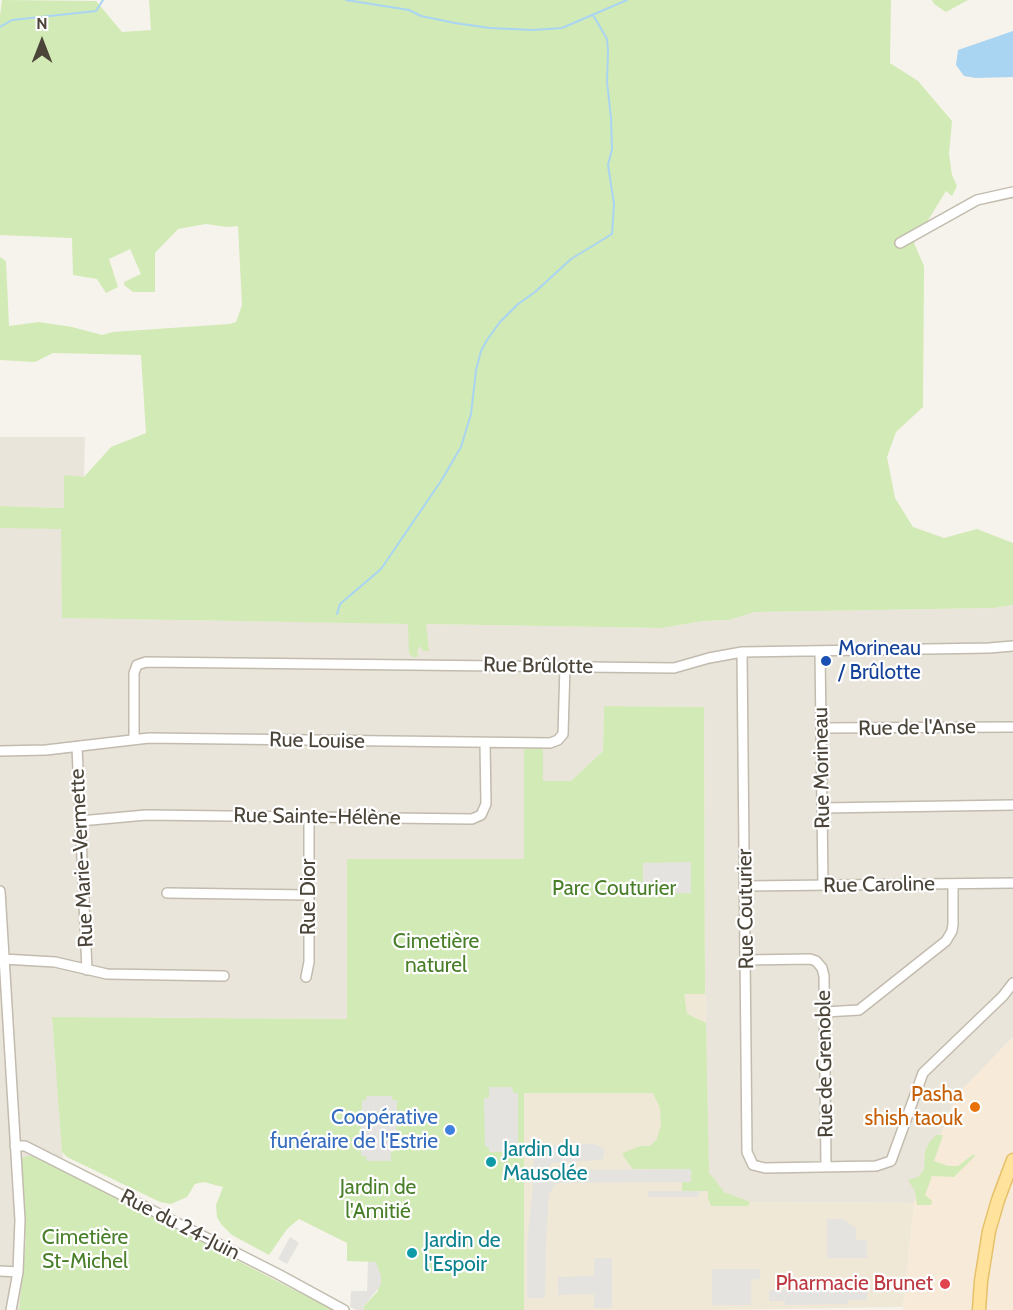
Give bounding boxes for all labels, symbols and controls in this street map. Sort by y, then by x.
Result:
north arrow [12,12,72,72]
text: N [36,14,48,33]
place label: Morineau / Brûlotte [838,636,921,686]
street label: Rue Brûlotte [483,652,593,680]
marker: Morineau / Brûlotte [819,654,833,668]
street label: Rue Morineau [808,707,836,829]
street label: Rue de l'Anse [858,714,976,742]
street label: Rue Louise [269,728,365,754]
street label: Rue Marie-Vermette [65,768,99,948]
street label: Rue Sainte-Hélène [233,803,401,831]
street label: Rue Couturier [732,848,760,970]
street label: Rue Dior [296,859,322,935]
street label: Rue Caroline [823,871,935,899]
park label: Parc Couturier [552,876,676,902]
park label: Cimetière naturel [393,929,479,979]
street label: Rue de Grenoble [811,990,839,1138]
place label: Pasha shish taouk [865,1082,963,1132]
marker: Pasha shish taouk [968,1100,982,1114]
place label: Coopérative funéraire de l'Estrie [270,1105,438,1155]
marker: Coopérative funéraire de l'Estrie [443,1123,457,1137]
place label: Jardin du Mausolée [503,1137,588,1187]
marker: Jardin du Mausolée [484,1155,498,1169]
park label: Jardin de l'Amitié [340,1175,416,1225]
street label: Rue du 24-Juin [116,1184,244,1266]
park label: Cimetière St-Michel [42,1225,128,1275]
place label: Jardin de l'Espoir [424,1228,501,1278]
marker: Jardin de l'Espoir [405,1246,419,1260]
place label: Pharmacie Brunet [775,1271,933,1297]
marker: Pharmacie Brunet [938,1277,952,1291]

